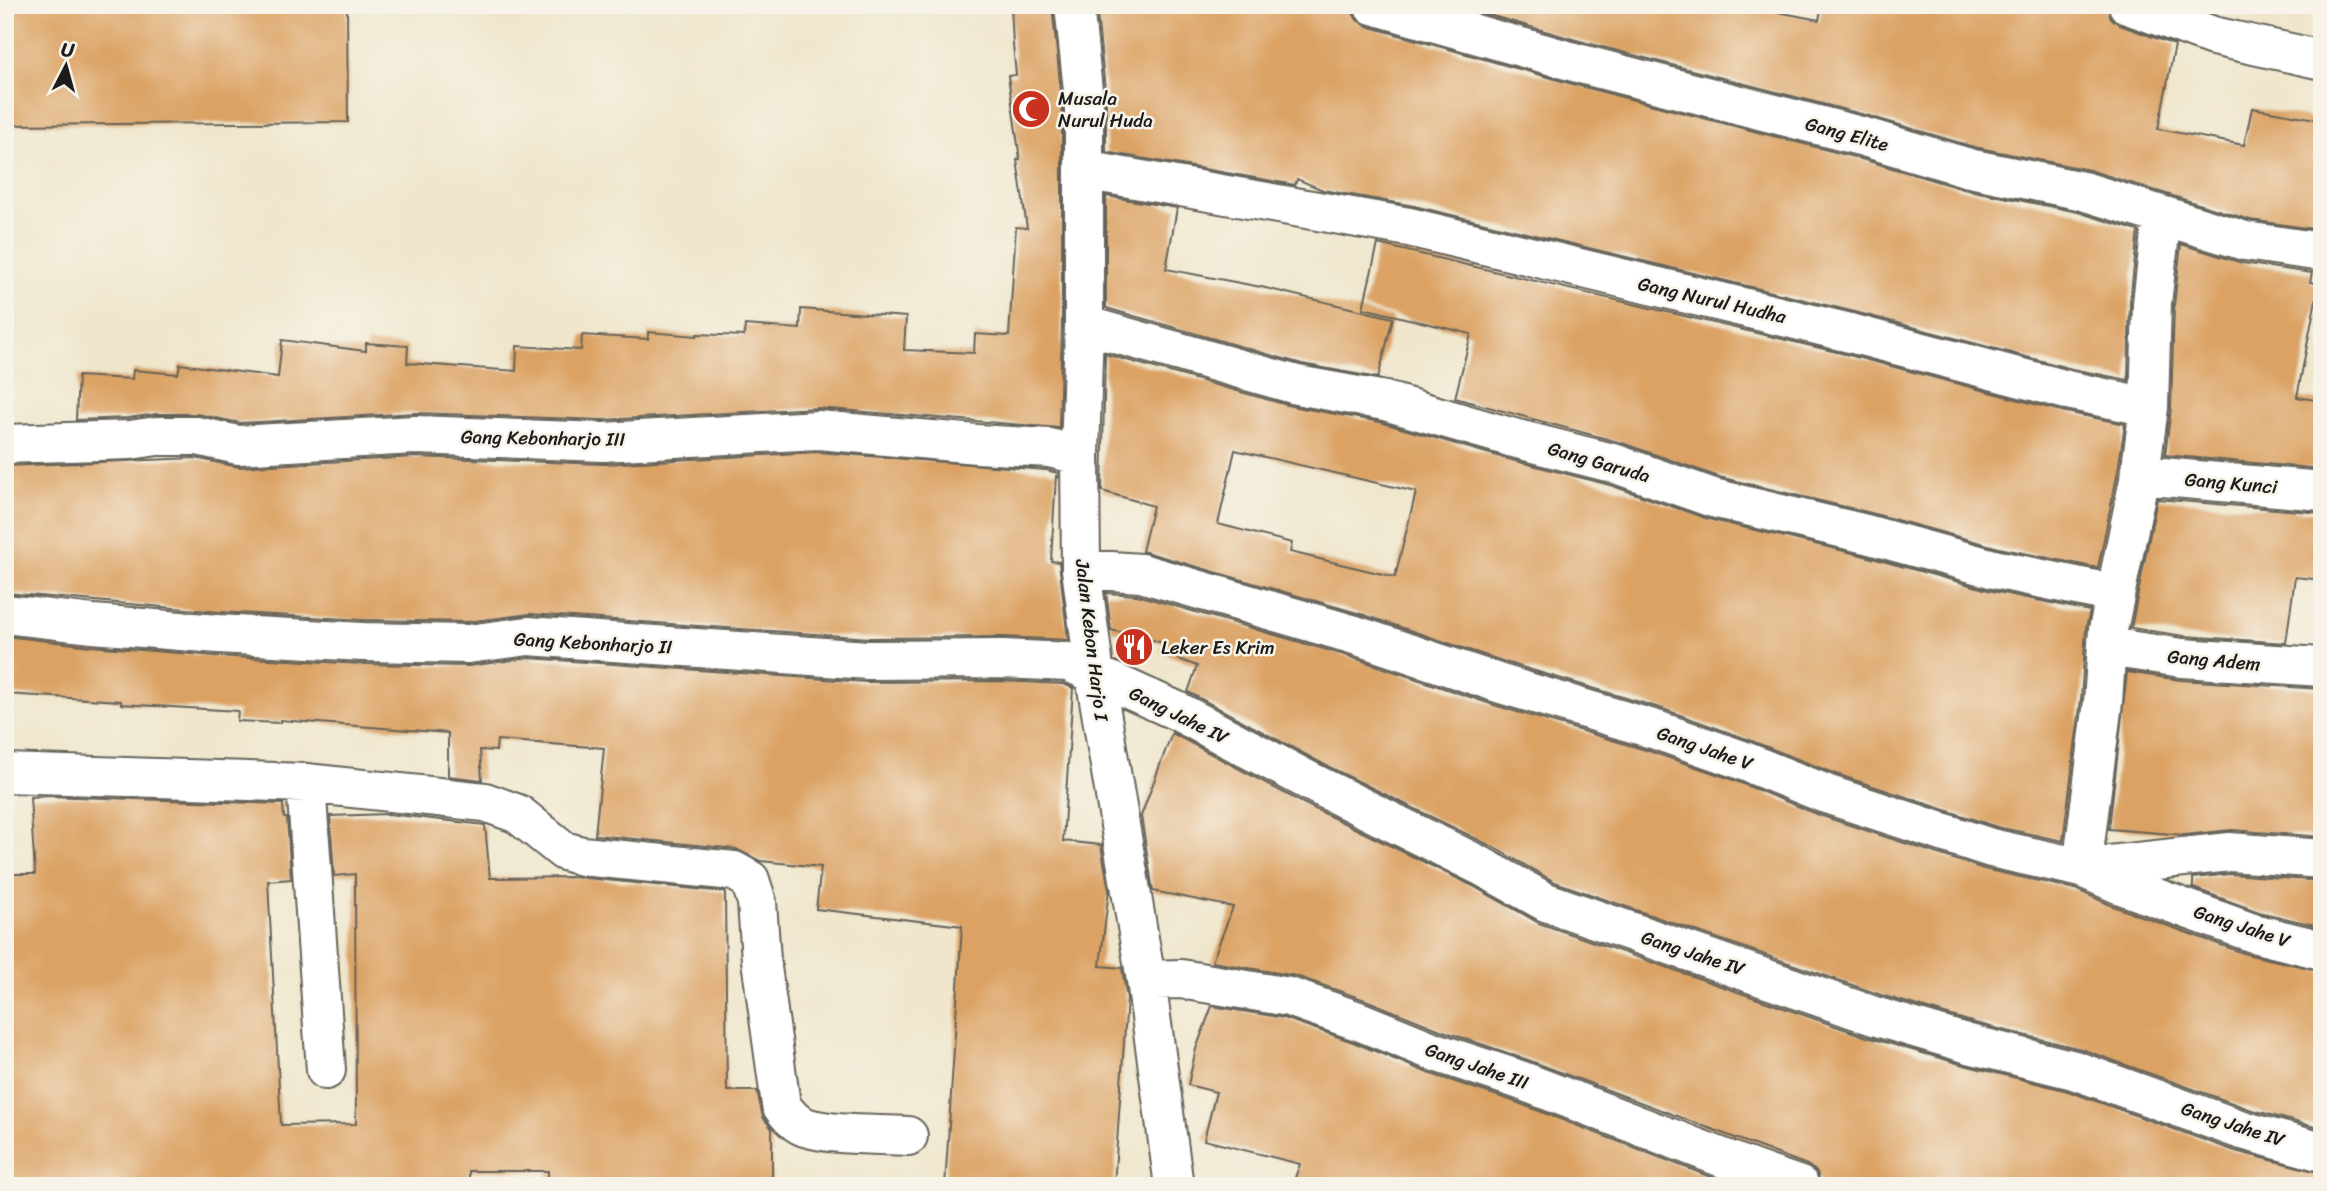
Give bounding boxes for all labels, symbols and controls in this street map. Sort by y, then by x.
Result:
north arrow [32,32,102,102]
text: U [60,33,77,67]
place label: Musala Nurul Huda [1058,82,1153,137]
mosque icon: Musala Nurul Huda [1010,88,1052,130]
street label: Gang Elite [1802,107,1892,161]
street label: Gang Nurul Hudha [1635,267,1790,333]
street label: Gang Kebonharjo III [460,420,626,456]
street label: Gang Garuda [1544,432,1654,492]
street label: Gang Kunci [2183,463,2279,504]
street label: Jalan Kebon Harjo I [1066,556,1118,724]
street label: Gang Kebonharjo II [513,622,673,664]
restaurant icon: Leker Es Krim [1113,626,1155,668]
place label: Leker Es Krim [1161,631,1275,664]
street label: Gang Adem [2166,640,2262,681]
street label: Gang Jahe IV [1123,677,1235,754]
street label: Gang Jahe V [1652,716,1758,780]
street label: Gang Jahe V [2189,895,2295,957]
street label: Gang Jahe IV [1637,921,1750,986]
street label: Gang Jahe III [1421,1033,1534,1099]
street label: Gang Jahe IV [2177,1092,2290,1157]

